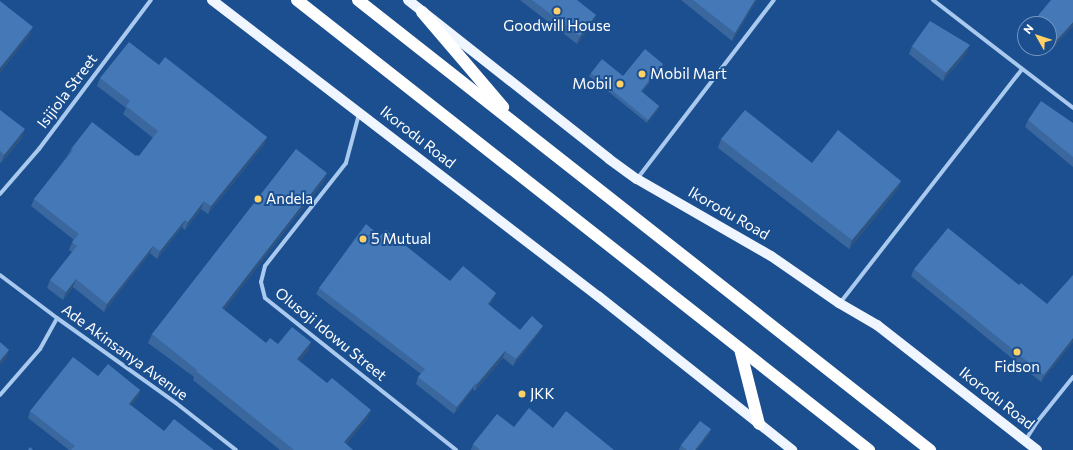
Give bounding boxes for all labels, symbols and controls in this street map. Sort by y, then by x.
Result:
marker: Goodwill House [552,6,562,16]
north arrow [1017,16,1057,56]
place label: Goodwill House [503,17,611,35]
text: N [1020,21,1036,36]
street label: Isijiola Street [33,50,101,132]
place label: Mobil Mart [650,65,727,83]
marker: Mobil Mart [637,69,647,79]
place label: Mobil [572,75,612,93]
marker: Mobil [615,79,625,89]
street label: Ikorodu Road [377,102,459,172]
street label: Ikorodu Road [685,183,773,243]
place label: Andela [266,190,313,208]
marker: Andela [253,194,263,204]
place label: 5 Mutual [371,230,431,248]
marker: 5 Mutual [358,234,368,244]
street label: Olusoji Idowu Street [272,284,390,384]
street label: Ade Akinsanya Avenue [58,300,192,404]
marker: Fidson [1012,347,1022,357]
place label: Fidson [994,358,1040,376]
street label: Ikorodu Road [956,363,1038,433]
place label: JKK [530,385,554,403]
marker: JKK [517,389,527,399]

